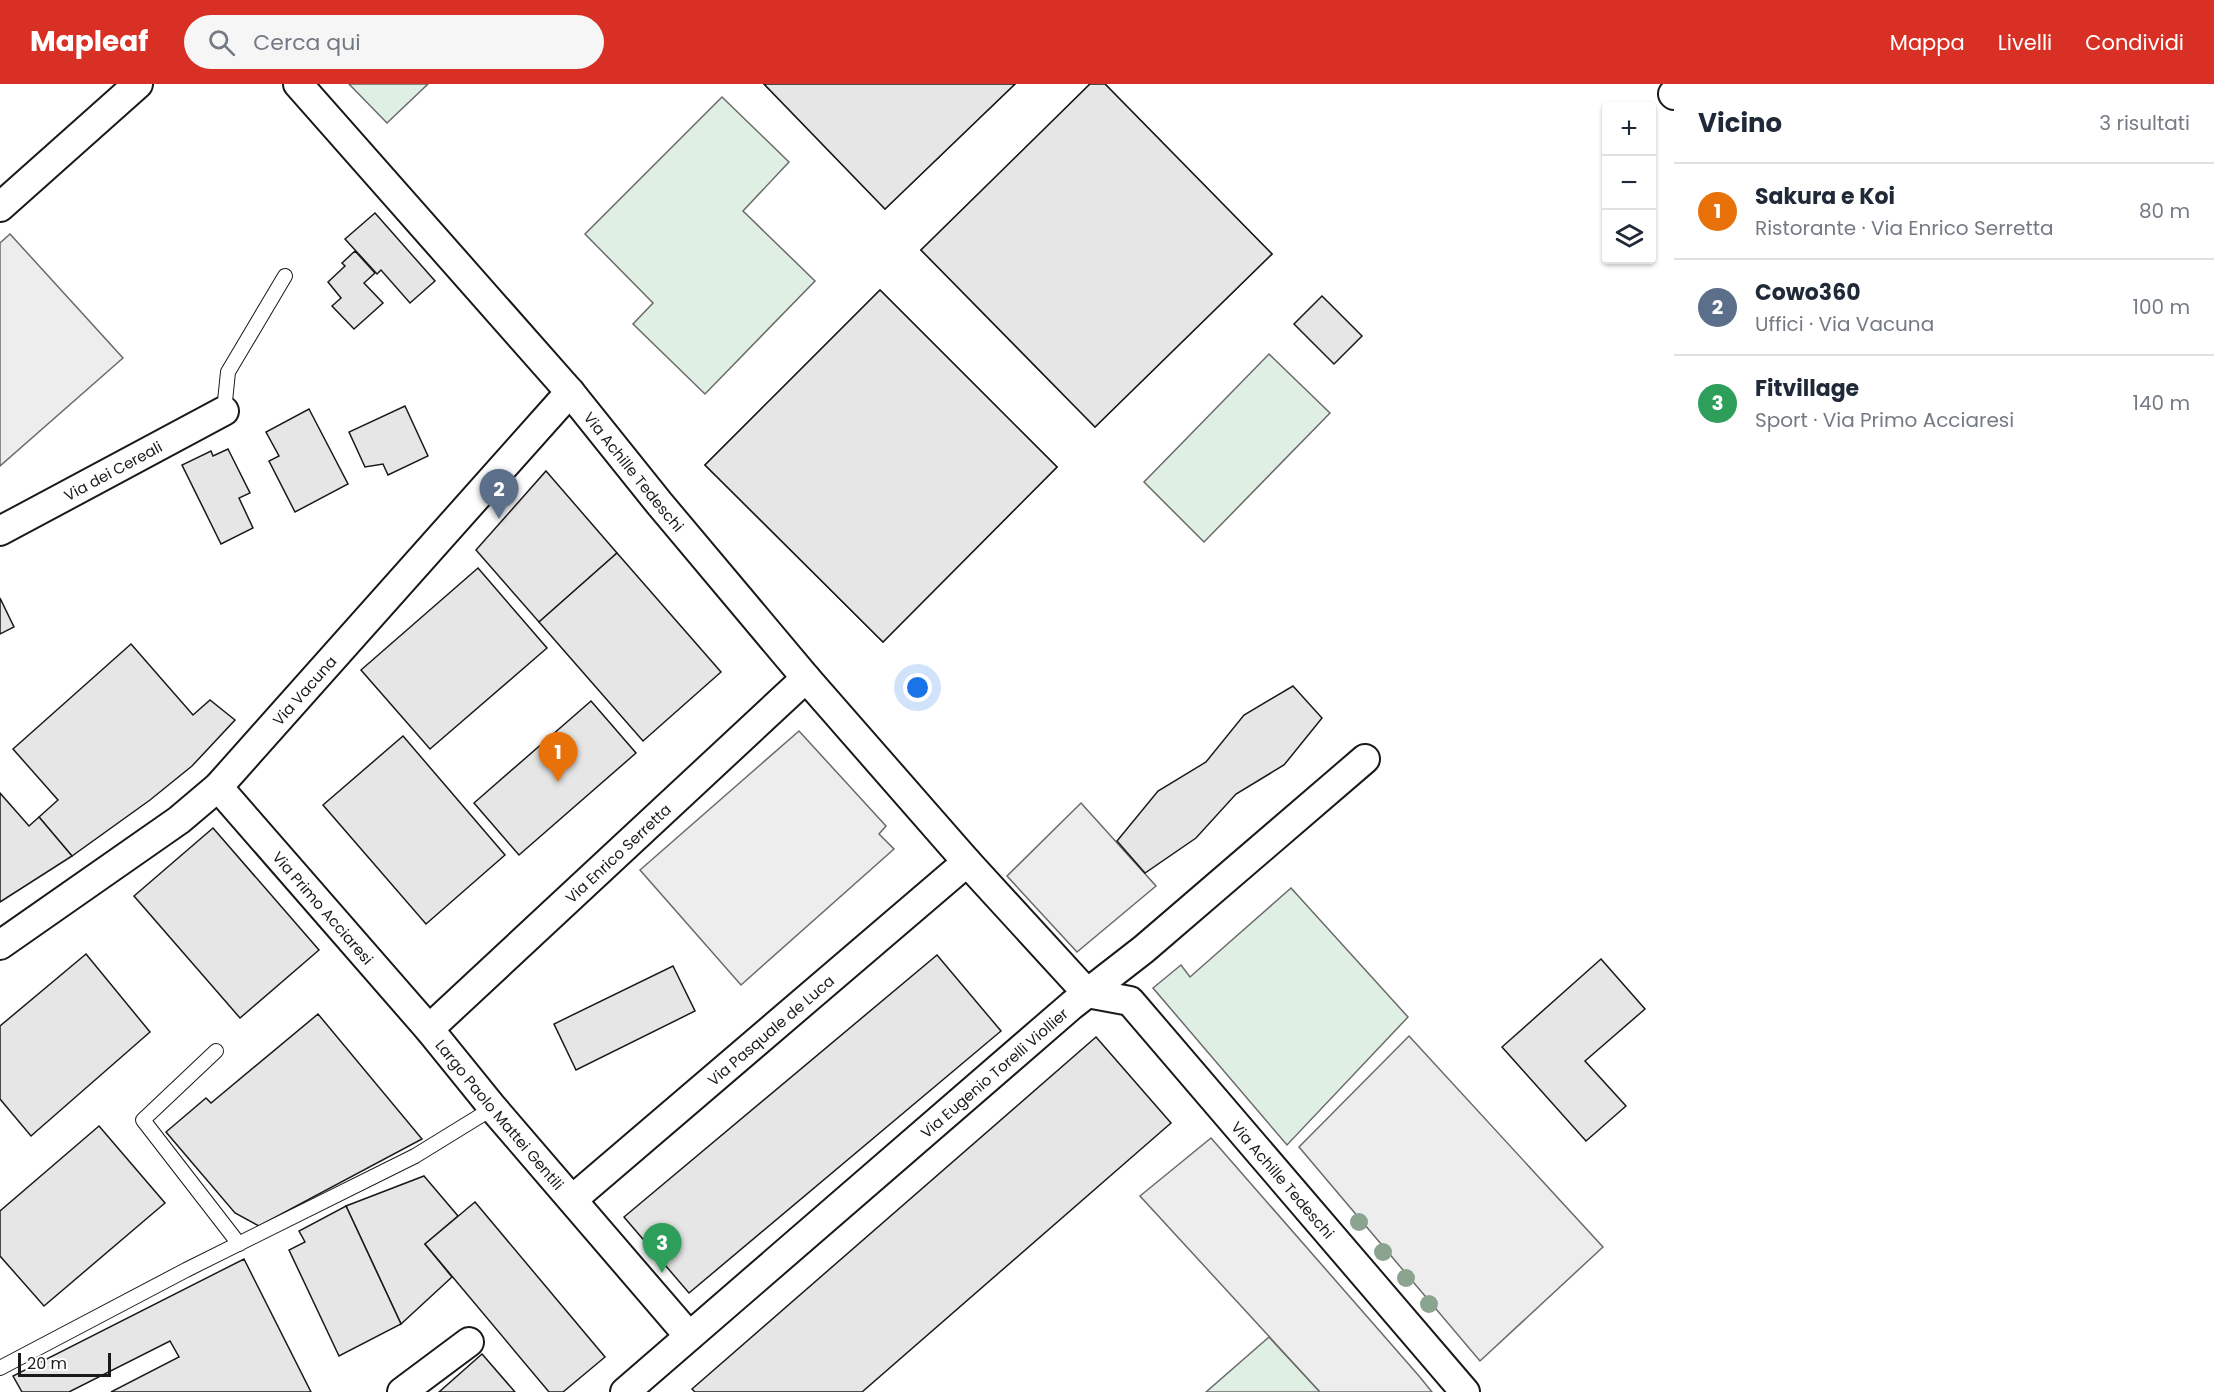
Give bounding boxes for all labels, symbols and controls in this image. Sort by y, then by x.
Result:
search box [184,15,604,69]
text: Mapleaf [30,22,148,61]
icon: search [205,26,238,59]
text: Cerca qui [253,27,361,58]
text: Mappa [1890,28,1965,57]
text: Livelli [1998,28,2052,57]
text: Condividi [2085,28,2184,57]
map controls [1602,102,1656,264]
button: + [1602,102,1656,156]
text: Vicino [1698,105,1782,141]
text: 3 risultati [2099,109,2190,137]
button: − [1602,156,1656,210]
text: Sakura e Koi [1755,181,1895,212]
text: 1 [1714,197,1721,225]
text: 80 m [2139,197,2190,225]
button: layers [1602,210,1656,264]
text: Ristorante · Via Enrico Serretta [1755,214,2054,242]
text: Cowo360 [1755,277,1861,308]
text: 2 [1712,293,1723,321]
text: 100 m [2133,293,2190,321]
text: Uffici · Via Vacuna [1755,310,1934,338]
text: Fitvillage [1755,373,1859,404]
text: 3 [1711,389,1724,417]
text: 140 m [2133,389,2190,417]
text: Sport · Via Primo Acciaresi [1755,406,2014,434]
street label: Via Achille Tedeschi [579,407,689,536]
street label: Via dei Cereali [60,436,166,505]
pin: 2 [480,470,518,519]
street label: Via Vacuna [268,651,341,730]
your location [903,673,932,702]
pin: 1 [538,732,578,782]
street label: Via Enrico Serretta [561,799,675,908]
street label: Via Primo Acciaresi [268,847,378,969]
street label: Via Pasquale de Luca [703,970,838,1090]
street label: Via Eugenio Torelli Viollier [916,1003,1073,1142]
street label: Largo Paolo Mattei Gentili [431,1035,569,1194]
street label: Via Achille Tedeschi [1227,1116,1339,1243]
pin: 3 [642,1224,682,1273]
scale bar [18,1350,111,1378]
text: 20 m [27,1352,67,1375]

